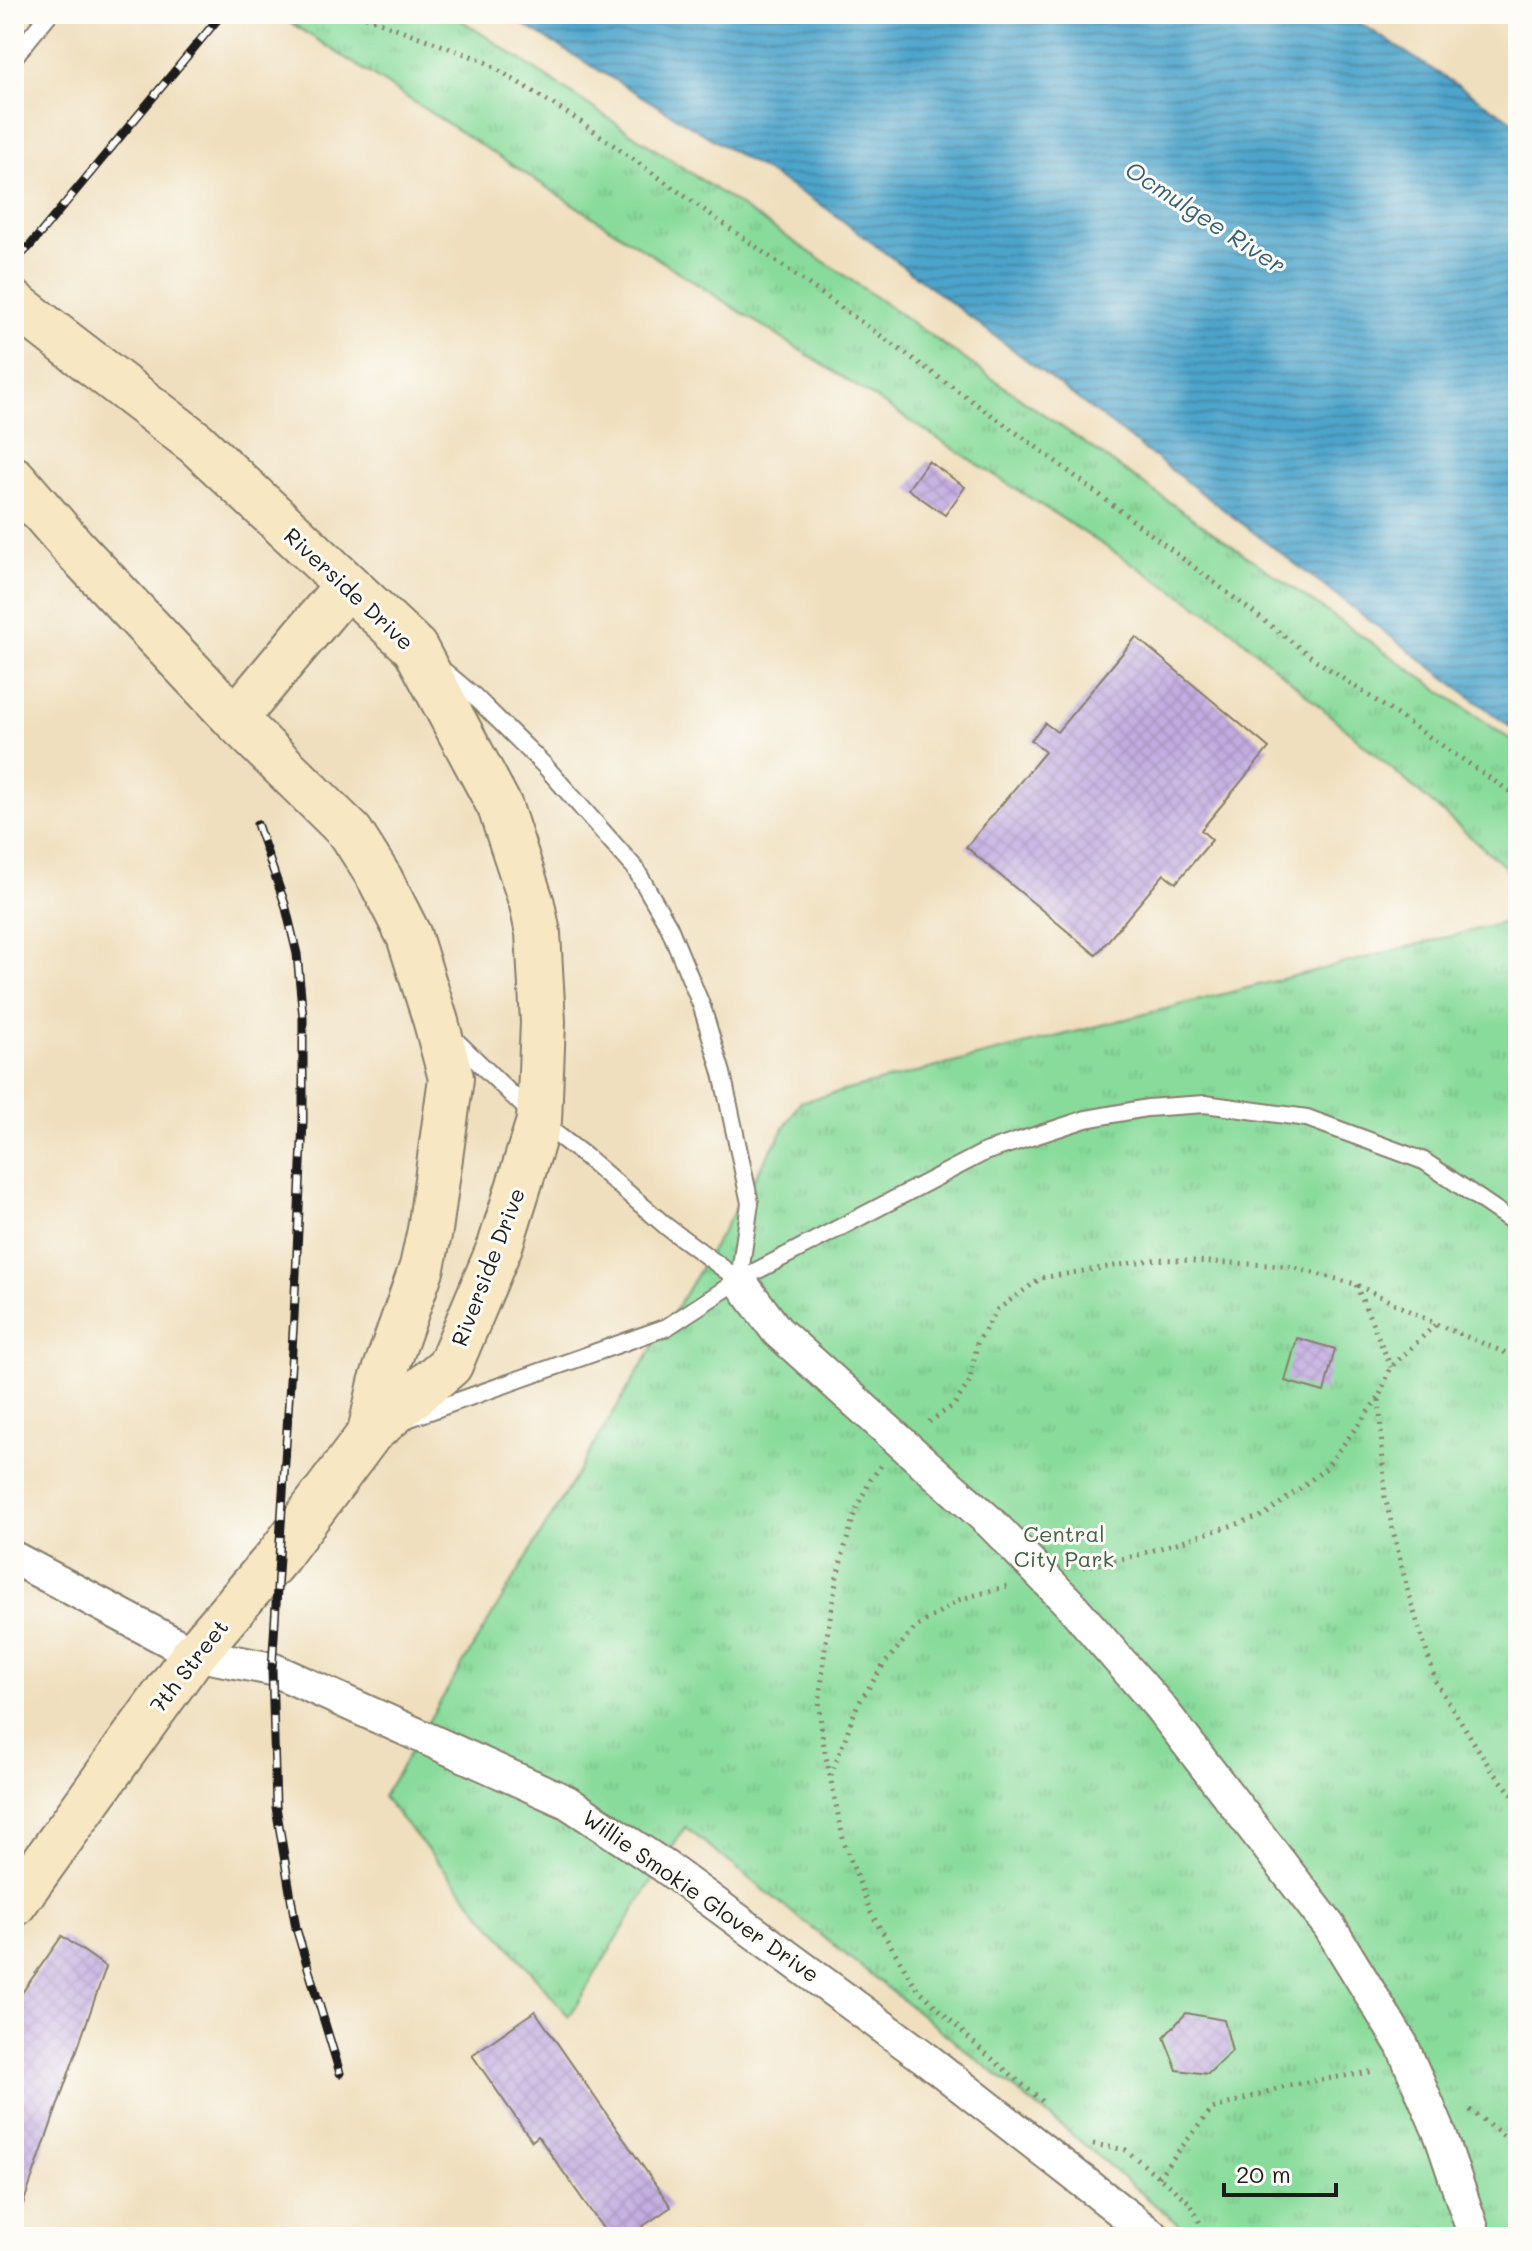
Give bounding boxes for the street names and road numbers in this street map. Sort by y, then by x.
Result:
street label: Riverside Drive [278,521,420,656]
street label: Riverside Drive [444,1184,531,1350]
street label: 7th Street [143,1613,234,1719]
street label: Willie Smokie Glover Drive [577,1803,825,1989]

